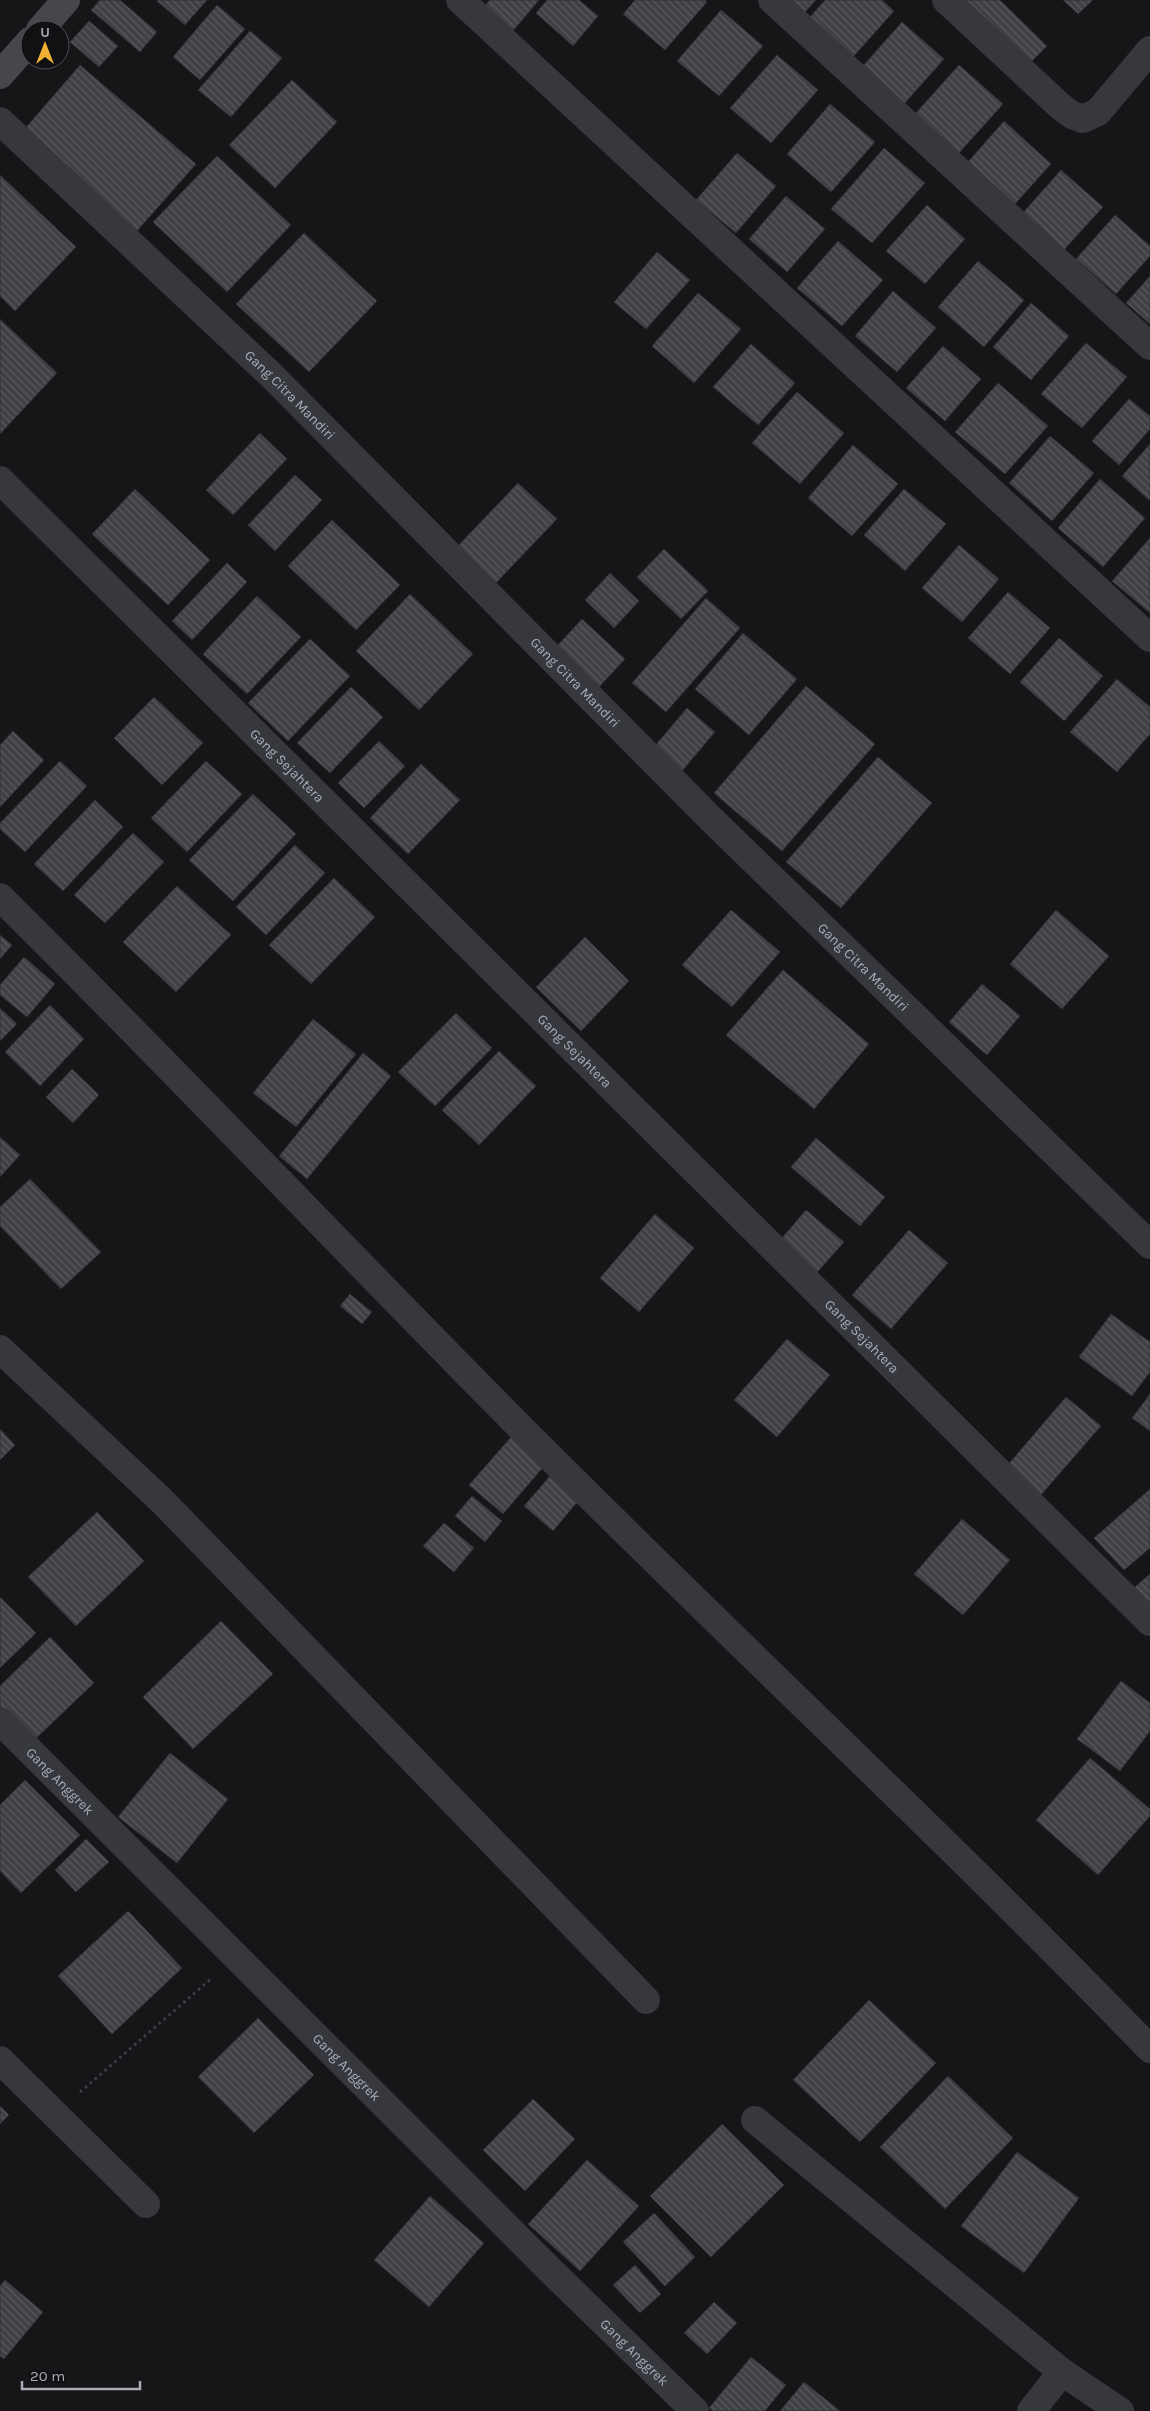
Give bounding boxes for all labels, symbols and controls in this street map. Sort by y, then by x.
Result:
north arrow [20,20,70,70]
text: U [40,24,50,41]
street label: Gang Citra Mandiri [241,347,339,443]
street label: Gang Citra Mandiri [527,634,624,731]
street label: Gang Sejahtera [247,725,328,806]
street label: Gang Citra Mandiri [814,919,913,1015]
street label: Gang Sejahtera [534,1010,615,1091]
street label: Gang Sejahtera [821,1296,903,1377]
street label: Gang Anggrek [23,1744,98,1819]
street label: Gang Anggrek [309,2030,384,2105]
street label: Gang Anggrek [597,2315,672,2389]
scale bar [22,2358,140,2390]
text: 20 m [30,2367,65,2385]

